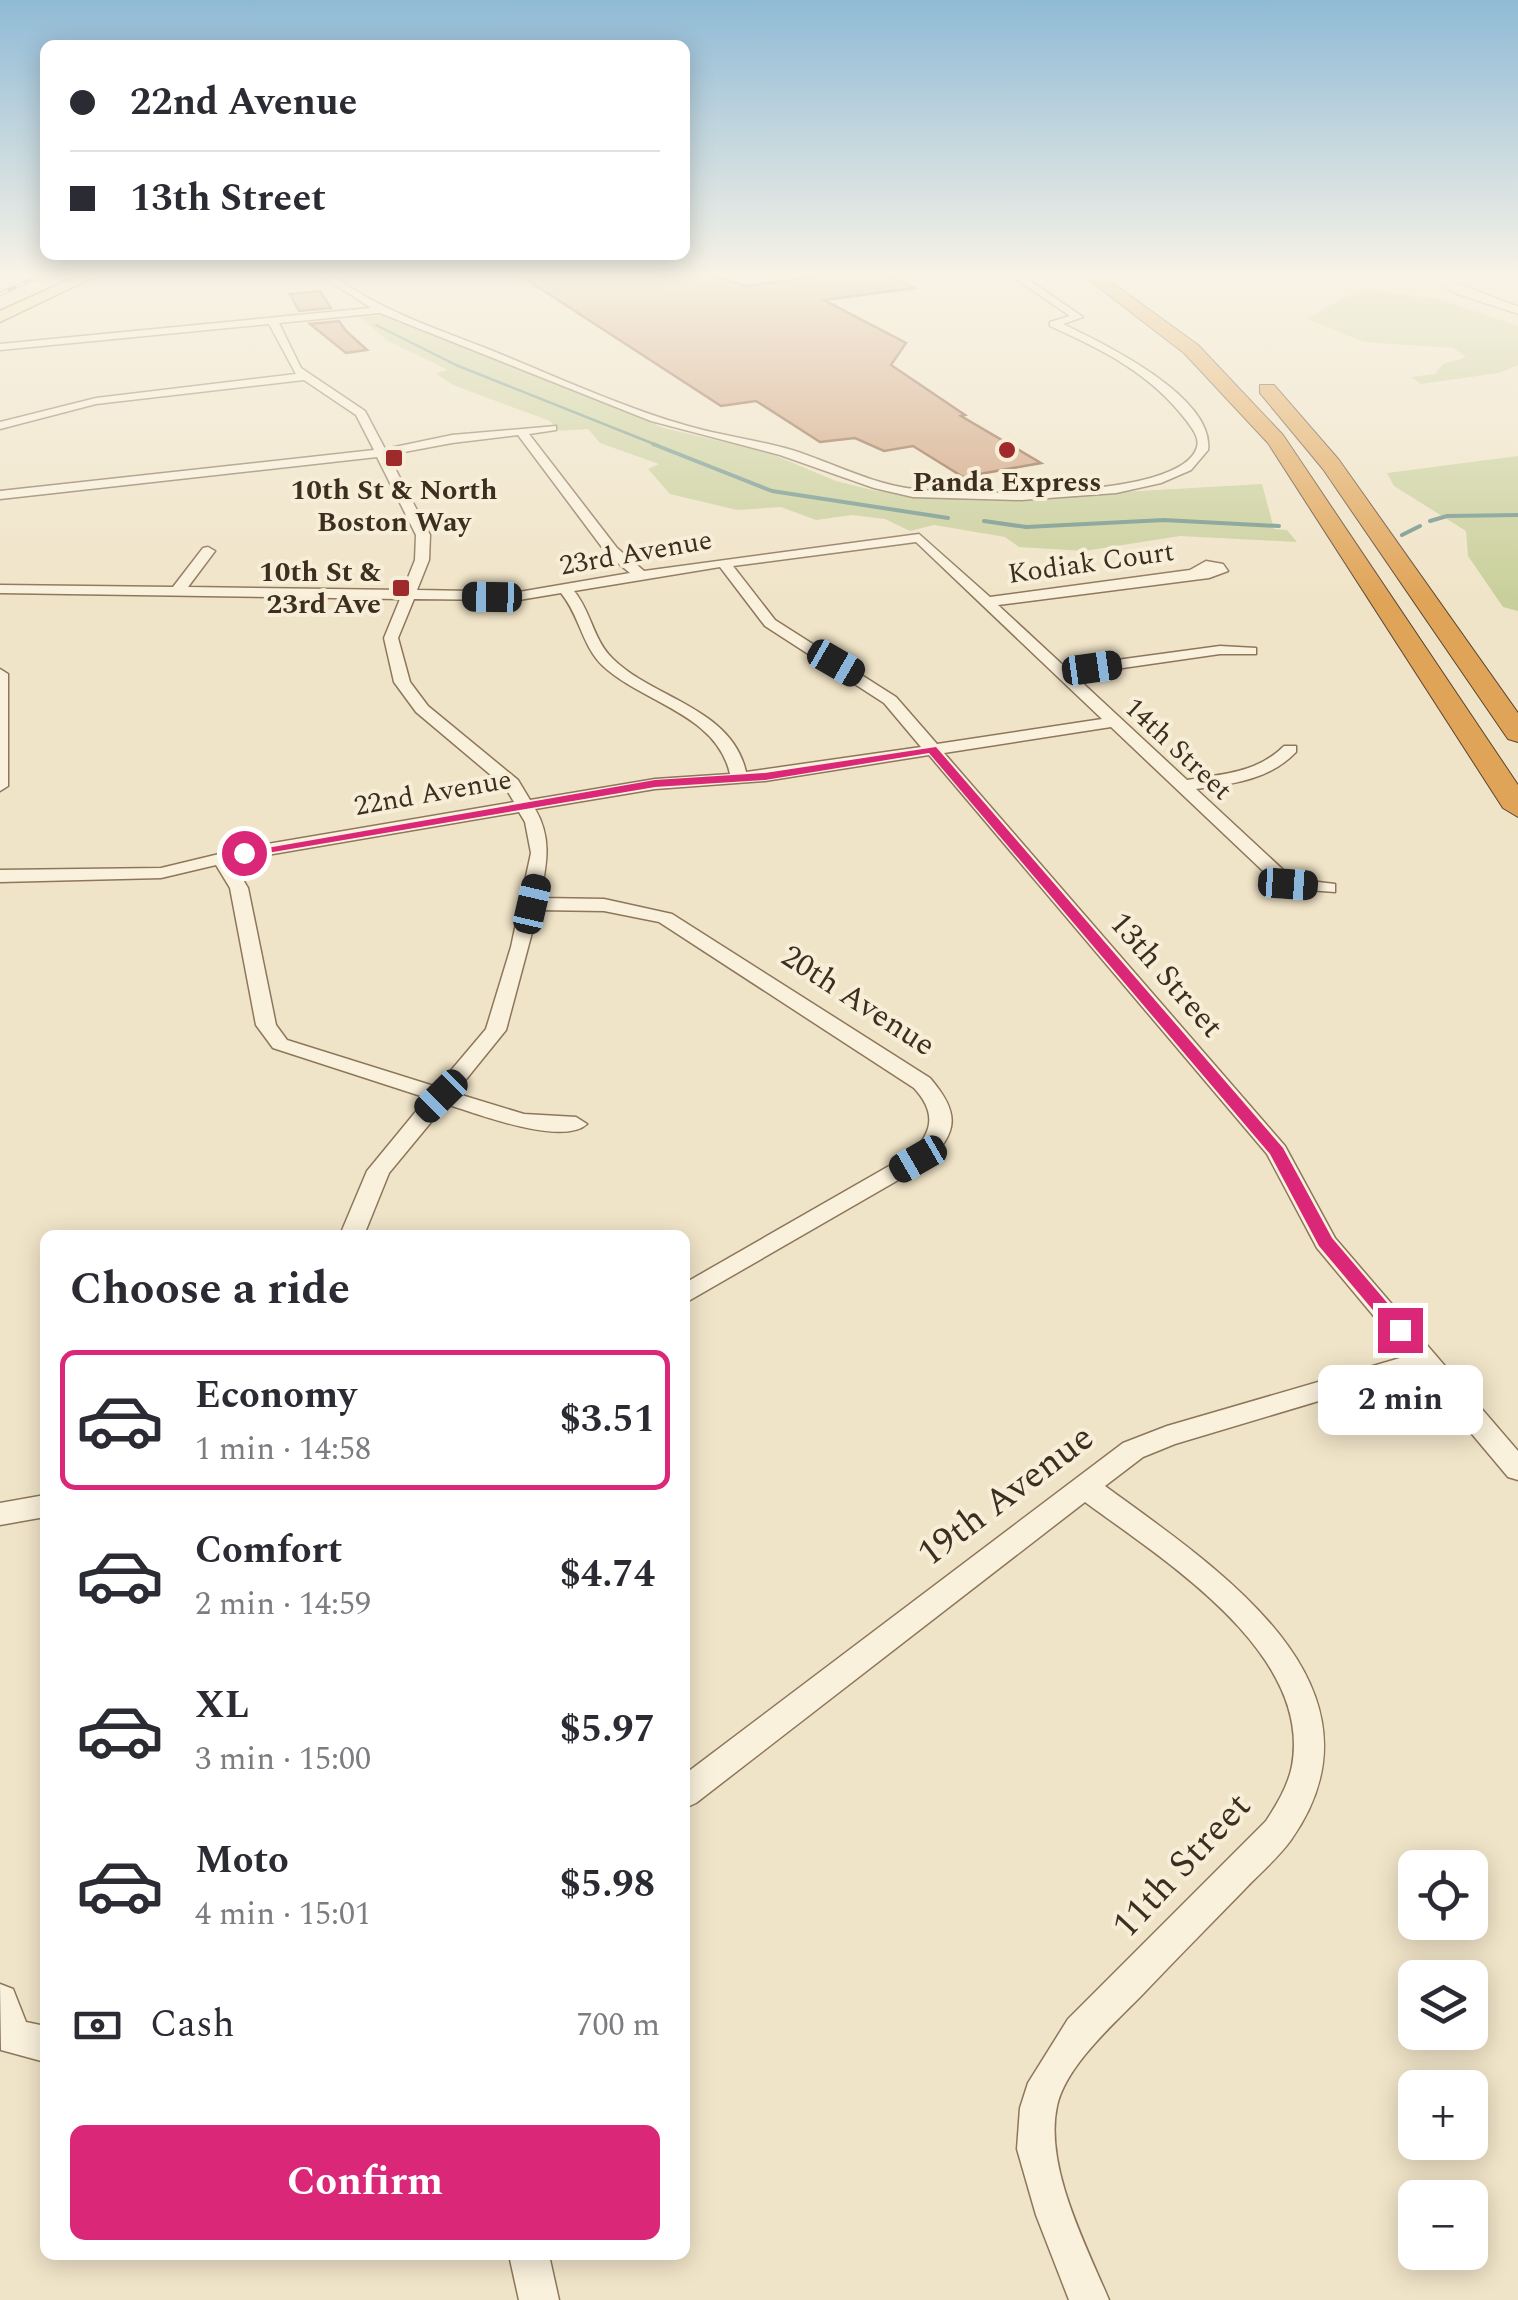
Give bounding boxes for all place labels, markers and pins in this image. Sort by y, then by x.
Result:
marker: Panda Express [996,439,1018,461]
marker: 10th St & North Boston Way [383,447,405,469]
place label: Panda Express [912,461,1102,504]
place label: 10th St & North Boston Way [291,469,497,544]
place label: 10th St & 23rd Ave [259,551,382,626]
marker: 10th St & 23rd Ave [390,577,412,599]

